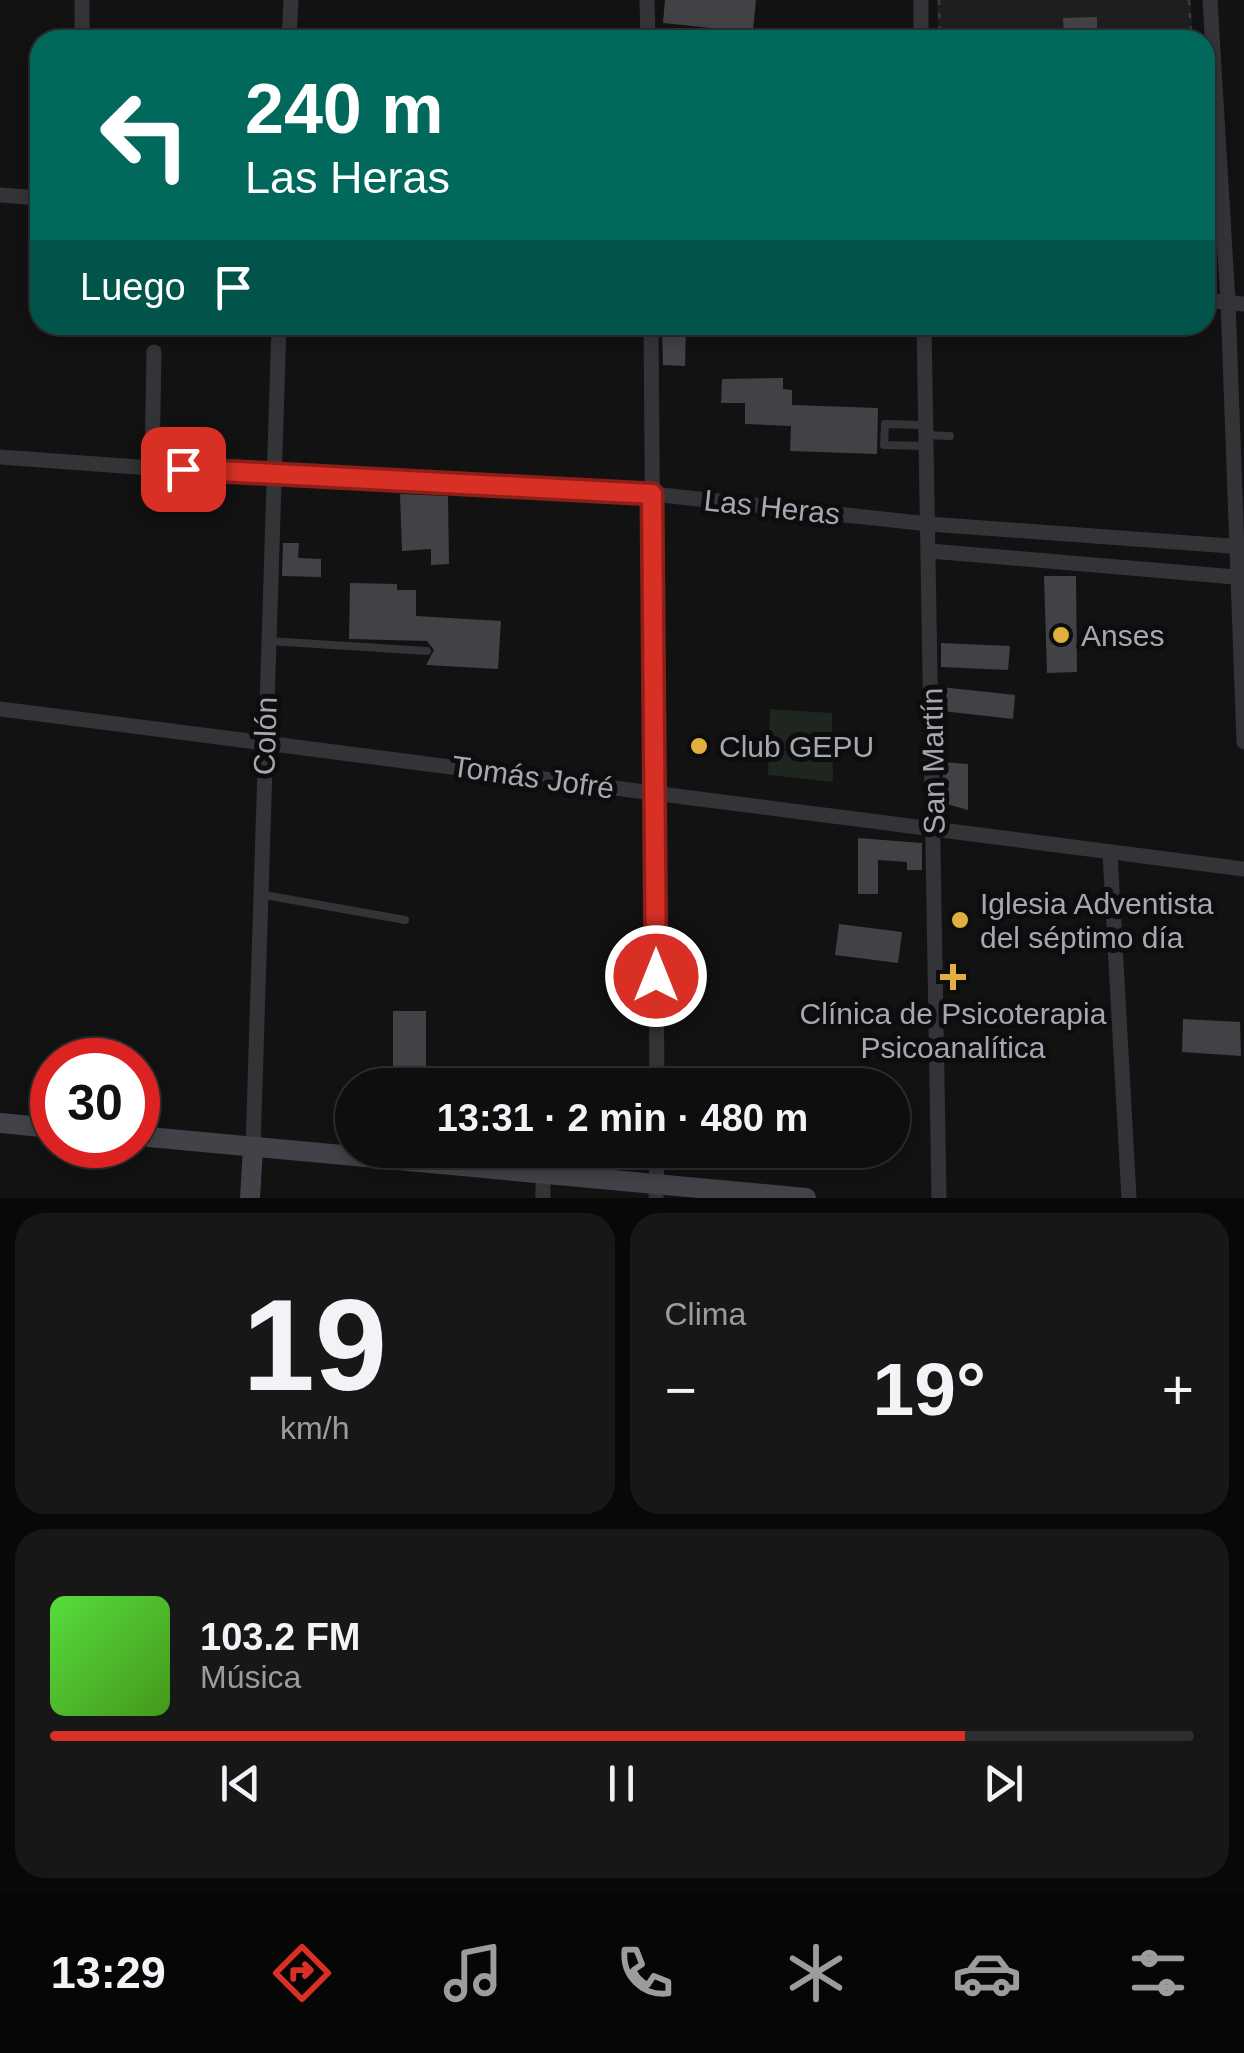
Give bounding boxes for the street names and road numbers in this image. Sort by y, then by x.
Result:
street label: Las Heras [702,483,842,531]
street label: San Martín [915,687,951,835]
street label: Colón [247,696,283,776]
street label: Tomás Jofré [450,749,616,805]

